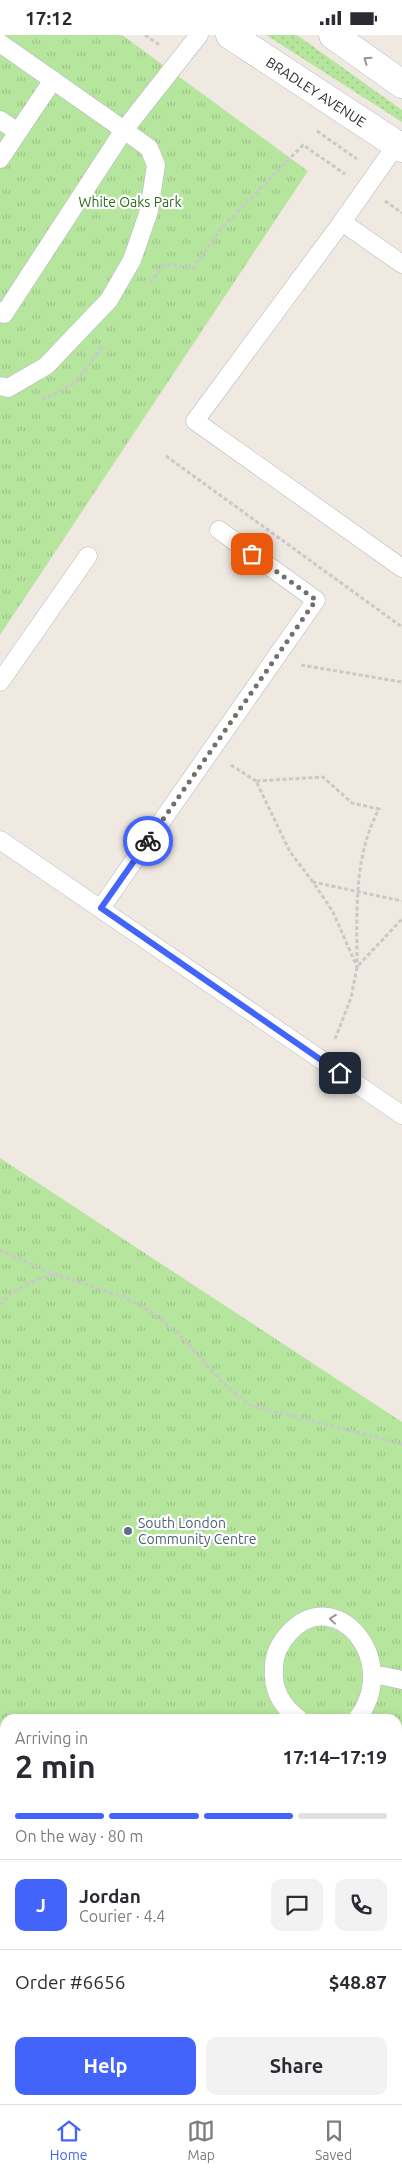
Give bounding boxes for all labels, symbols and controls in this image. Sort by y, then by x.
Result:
text: 17:12 [25,7,73,29]
street label: BRADLEY AVENUE [263,54,369,130]
one-way arrow [363,57,373,66]
park label: White Oaks Park [79,194,181,210]
pin [231,533,273,575]
icon: bag [238,540,266,568]
courier [123,816,173,866]
icon: bike [134,827,162,855]
pin [319,1052,361,1094]
icon: home [326,1059,354,1087]
place label: South London Community Centre [138,1515,257,1547]
marker: South London Community Centre [122,1525,134,1537]
one-way arrow [328,1614,336,1625]
text: Arriving in [15,1729,88,1747]
text: 17:14–17:19 [282,1746,387,1768]
text: 2 min [15,1748,96,1784]
text: On the way · 80 m [15,1827,143,1845]
button: chat [271,1879,323,1931]
button: phone [335,1879,387,1931]
text: Jordan [79,1885,141,1907]
text: J [36,1894,46,1916]
text: Courier · 4.4 [79,1907,165,1925]
text: Order #6656 [15,1971,125,1993]
text: $48.87 [329,1971,387,1993]
button: Help [15,2037,196,2095]
button: Share [206,2037,387,2095]
tab: Home [50,2117,88,2163]
tab: Map [187,2117,215,2163]
tab: Saved [315,2117,352,2163]

